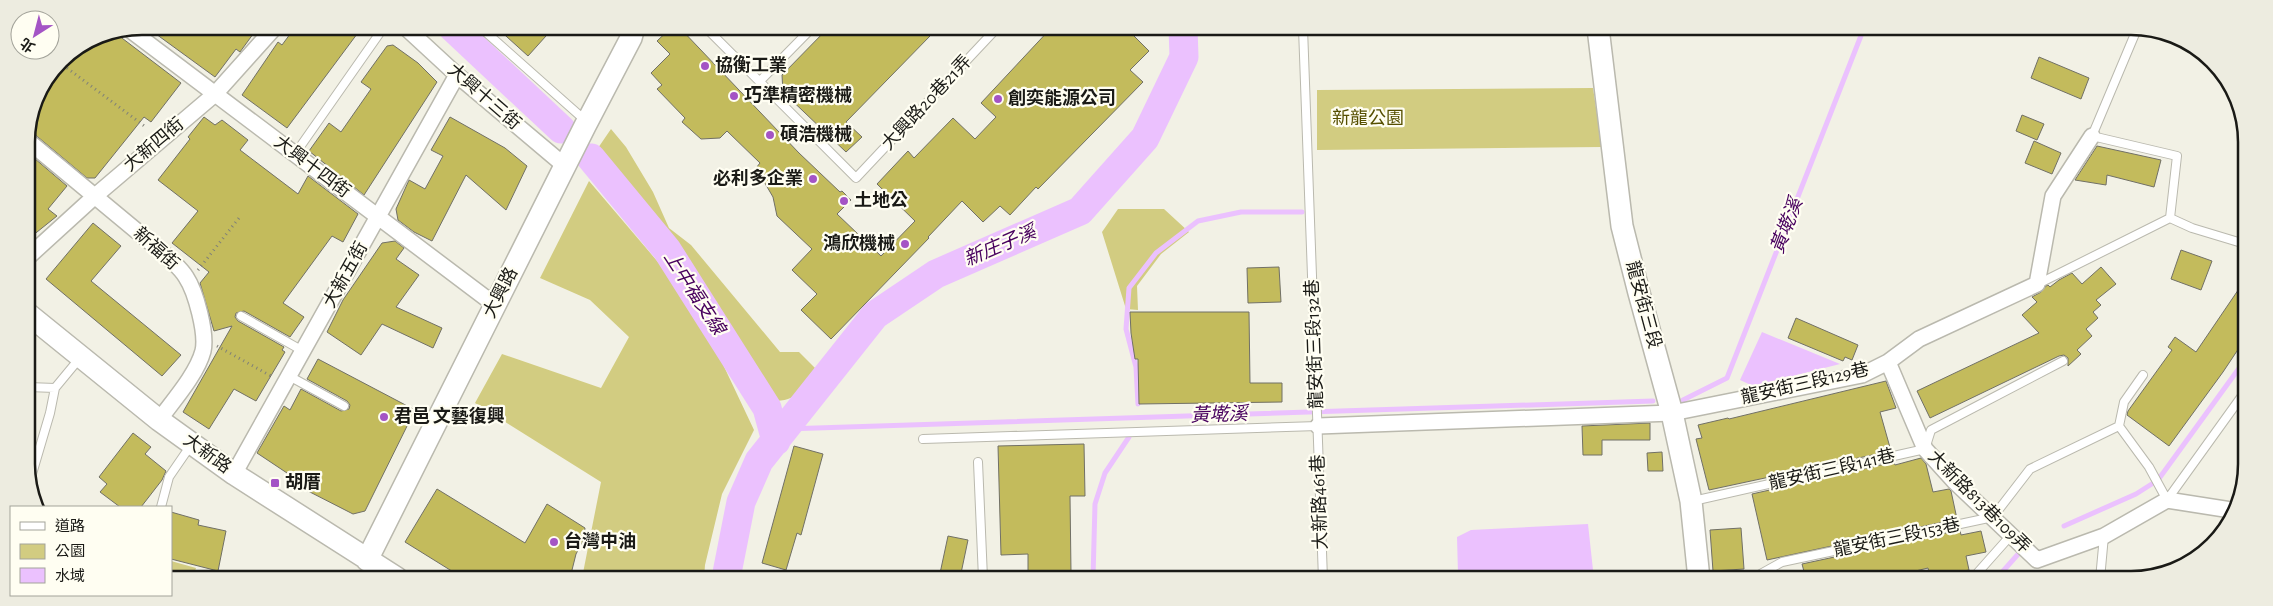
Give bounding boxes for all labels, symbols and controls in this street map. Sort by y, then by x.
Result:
north arrow [10,10,60,60]
text: 北 [18,35,38,55]
street label: 大興路20巷21弄 [877,51,975,154]
place label: 協衡工業 [715,54,787,75]
street label: 大興十三街 [444,59,525,133]
marker: 協衡工業 [699,60,711,72]
place label: 巧準精密機械 [744,85,852,105]
place label: 創奕能源公司 [1008,88,1116,108]
marker: 巧準精密機械 [728,90,740,102]
marker: 創奕能源公司 [992,93,1004,105]
park label: 新龍公園 [1332,108,1404,128]
street label: 大新四街 [119,113,187,175]
place label: 碩浩機械 [780,124,852,144]
marker: 碩浩機械 [764,129,776,141]
street label: 大興十四街 [271,131,355,201]
place label: 必利多企業 [713,168,803,188]
marker: 必利多企業 [807,173,819,185]
place label: 土地公 [854,190,908,210]
water label: 黃墘溪 [1767,193,1807,256]
marker: 土地公 [838,195,850,207]
water label: 新庄子溪 [961,219,1041,270]
street label: 新福街 [130,223,183,274]
place label: 鴻欣機械 [823,233,895,253]
street label: 大新五街 [319,238,371,311]
marker: 鴻欣機械 [899,238,911,250]
water label: 上中福支線 [660,247,730,340]
street label: 龍安街三段 [1623,259,1665,351]
street label: 大興路 [479,264,521,321]
street label: 龍安街三段132巷 [1302,279,1326,409]
street label: 龍安街三段129巷 [1739,359,1871,407]
water label: 黃墘溪 [1190,403,1251,425]
place label: 君邑 文藝復興 [394,406,505,426]
marker: 君邑 文藝復興 [378,411,390,423]
street label: 大新路 [180,429,235,477]
street label: 龍安街三段141巷 [1767,445,1897,493]
street label: 大新路813巷109弄 [1924,446,2035,557]
street label: 大新路461巷 [1307,454,1331,550]
place label: 胡厝 [285,473,321,492]
marker: 胡厝 [269,477,281,489]
legend [10,506,172,596]
street label: 龍安街三段153巷 [1832,514,1962,560]
text: 道路 [55,518,85,534]
place label: 台灣中油 [564,531,636,551]
marker: 台灣中油 [548,536,560,548]
text: 公園 [55,544,85,559]
text: 水域 [55,568,85,584]

